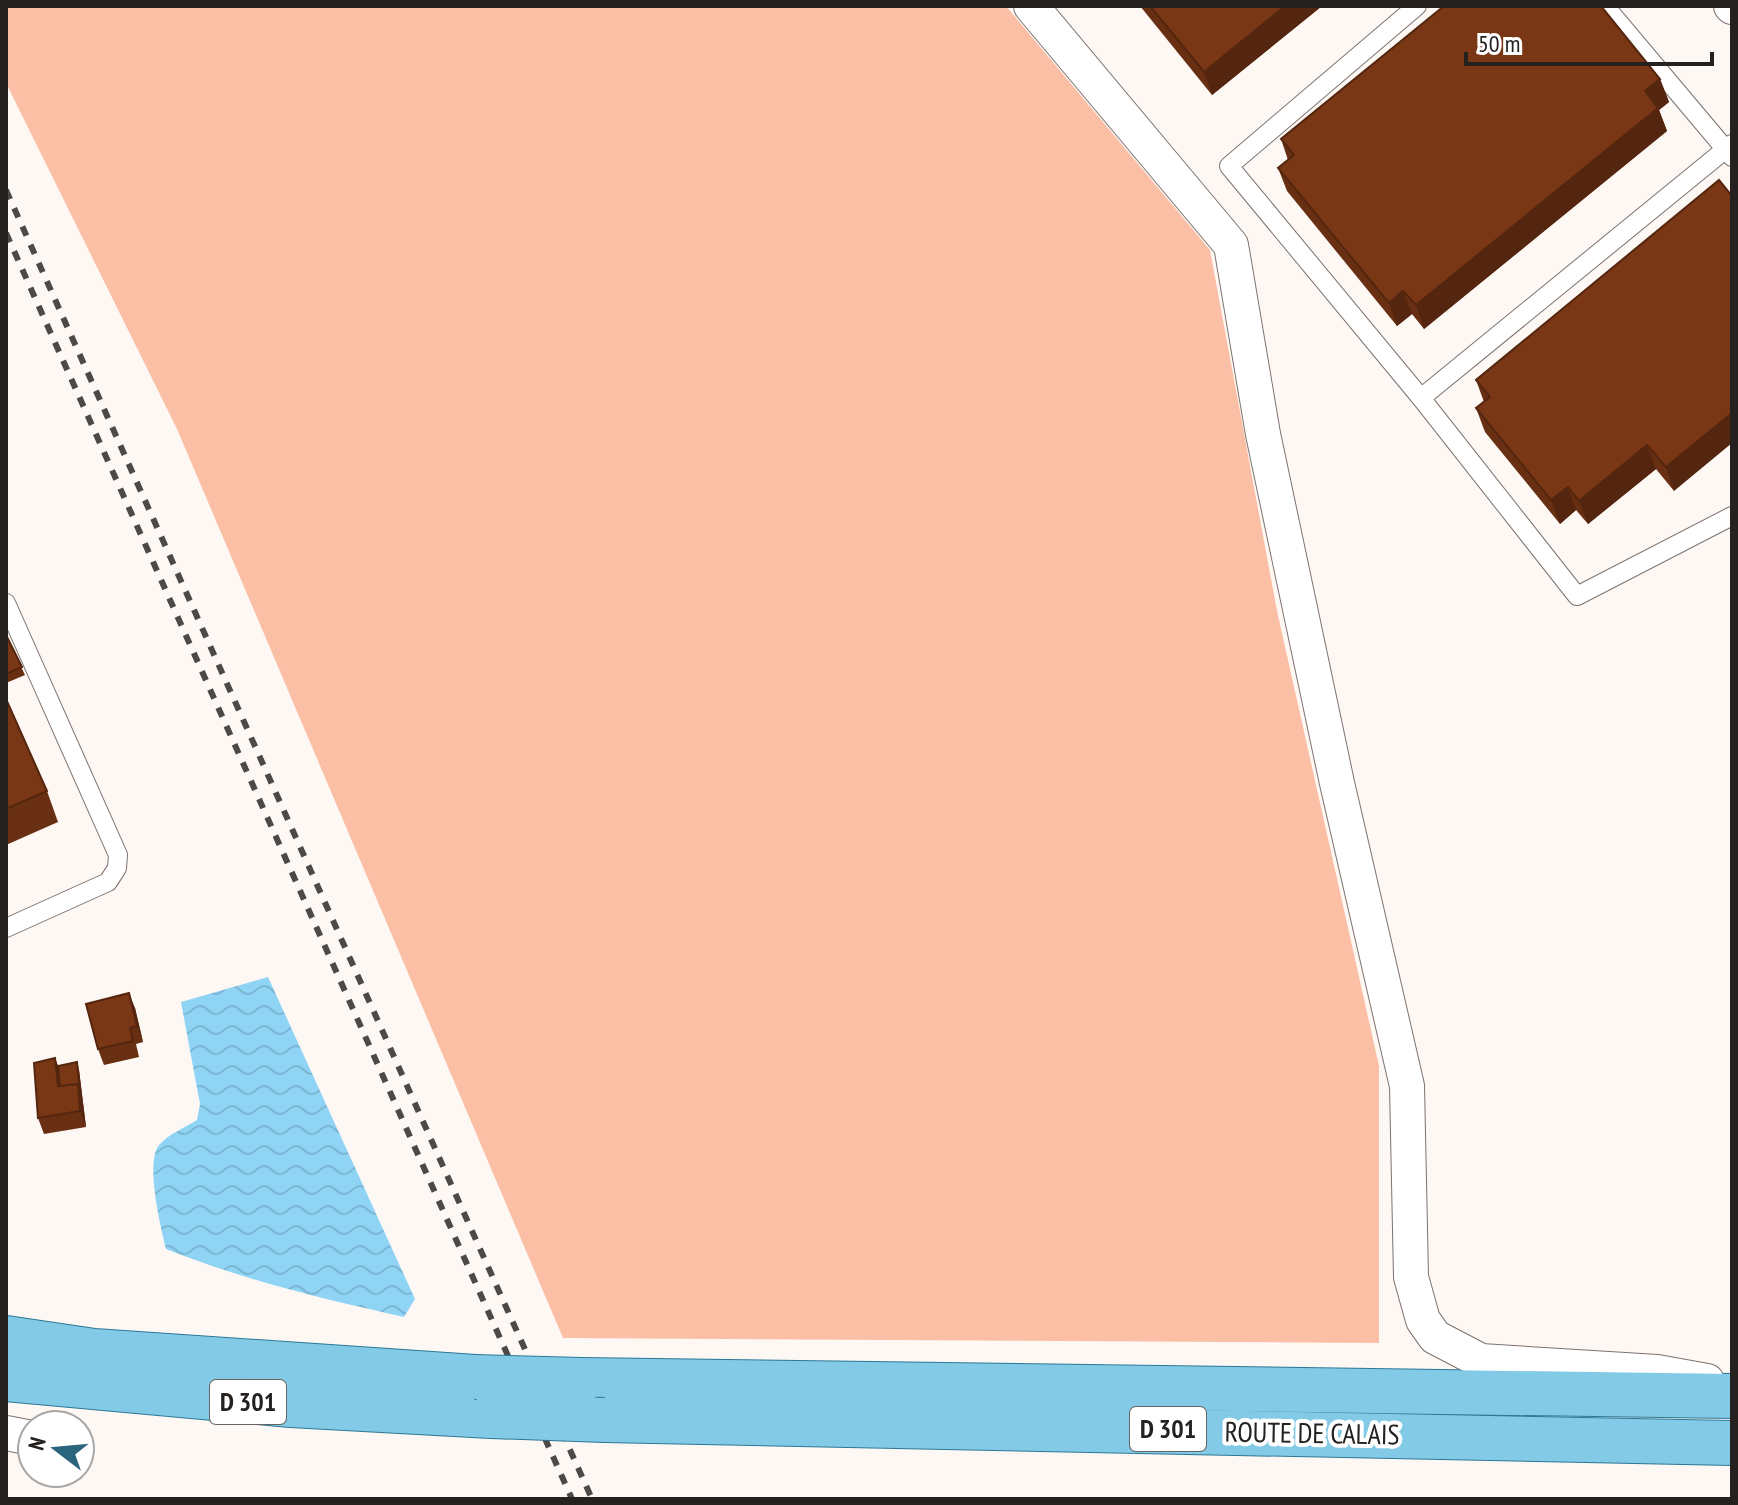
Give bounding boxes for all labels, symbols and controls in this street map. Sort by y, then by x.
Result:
scale bar [1466,16,1712,66]
text: 50 m [1478,28,1520,59]
road number: D 301 [210,1380,286,1424]
road number: D 301 [1130,1407,1206,1451]
north arrow [16,1409,96,1489]
street label: ROUTE DE CALAIS [1224,1412,1400,1453]
text: N [22,1434,52,1453]

